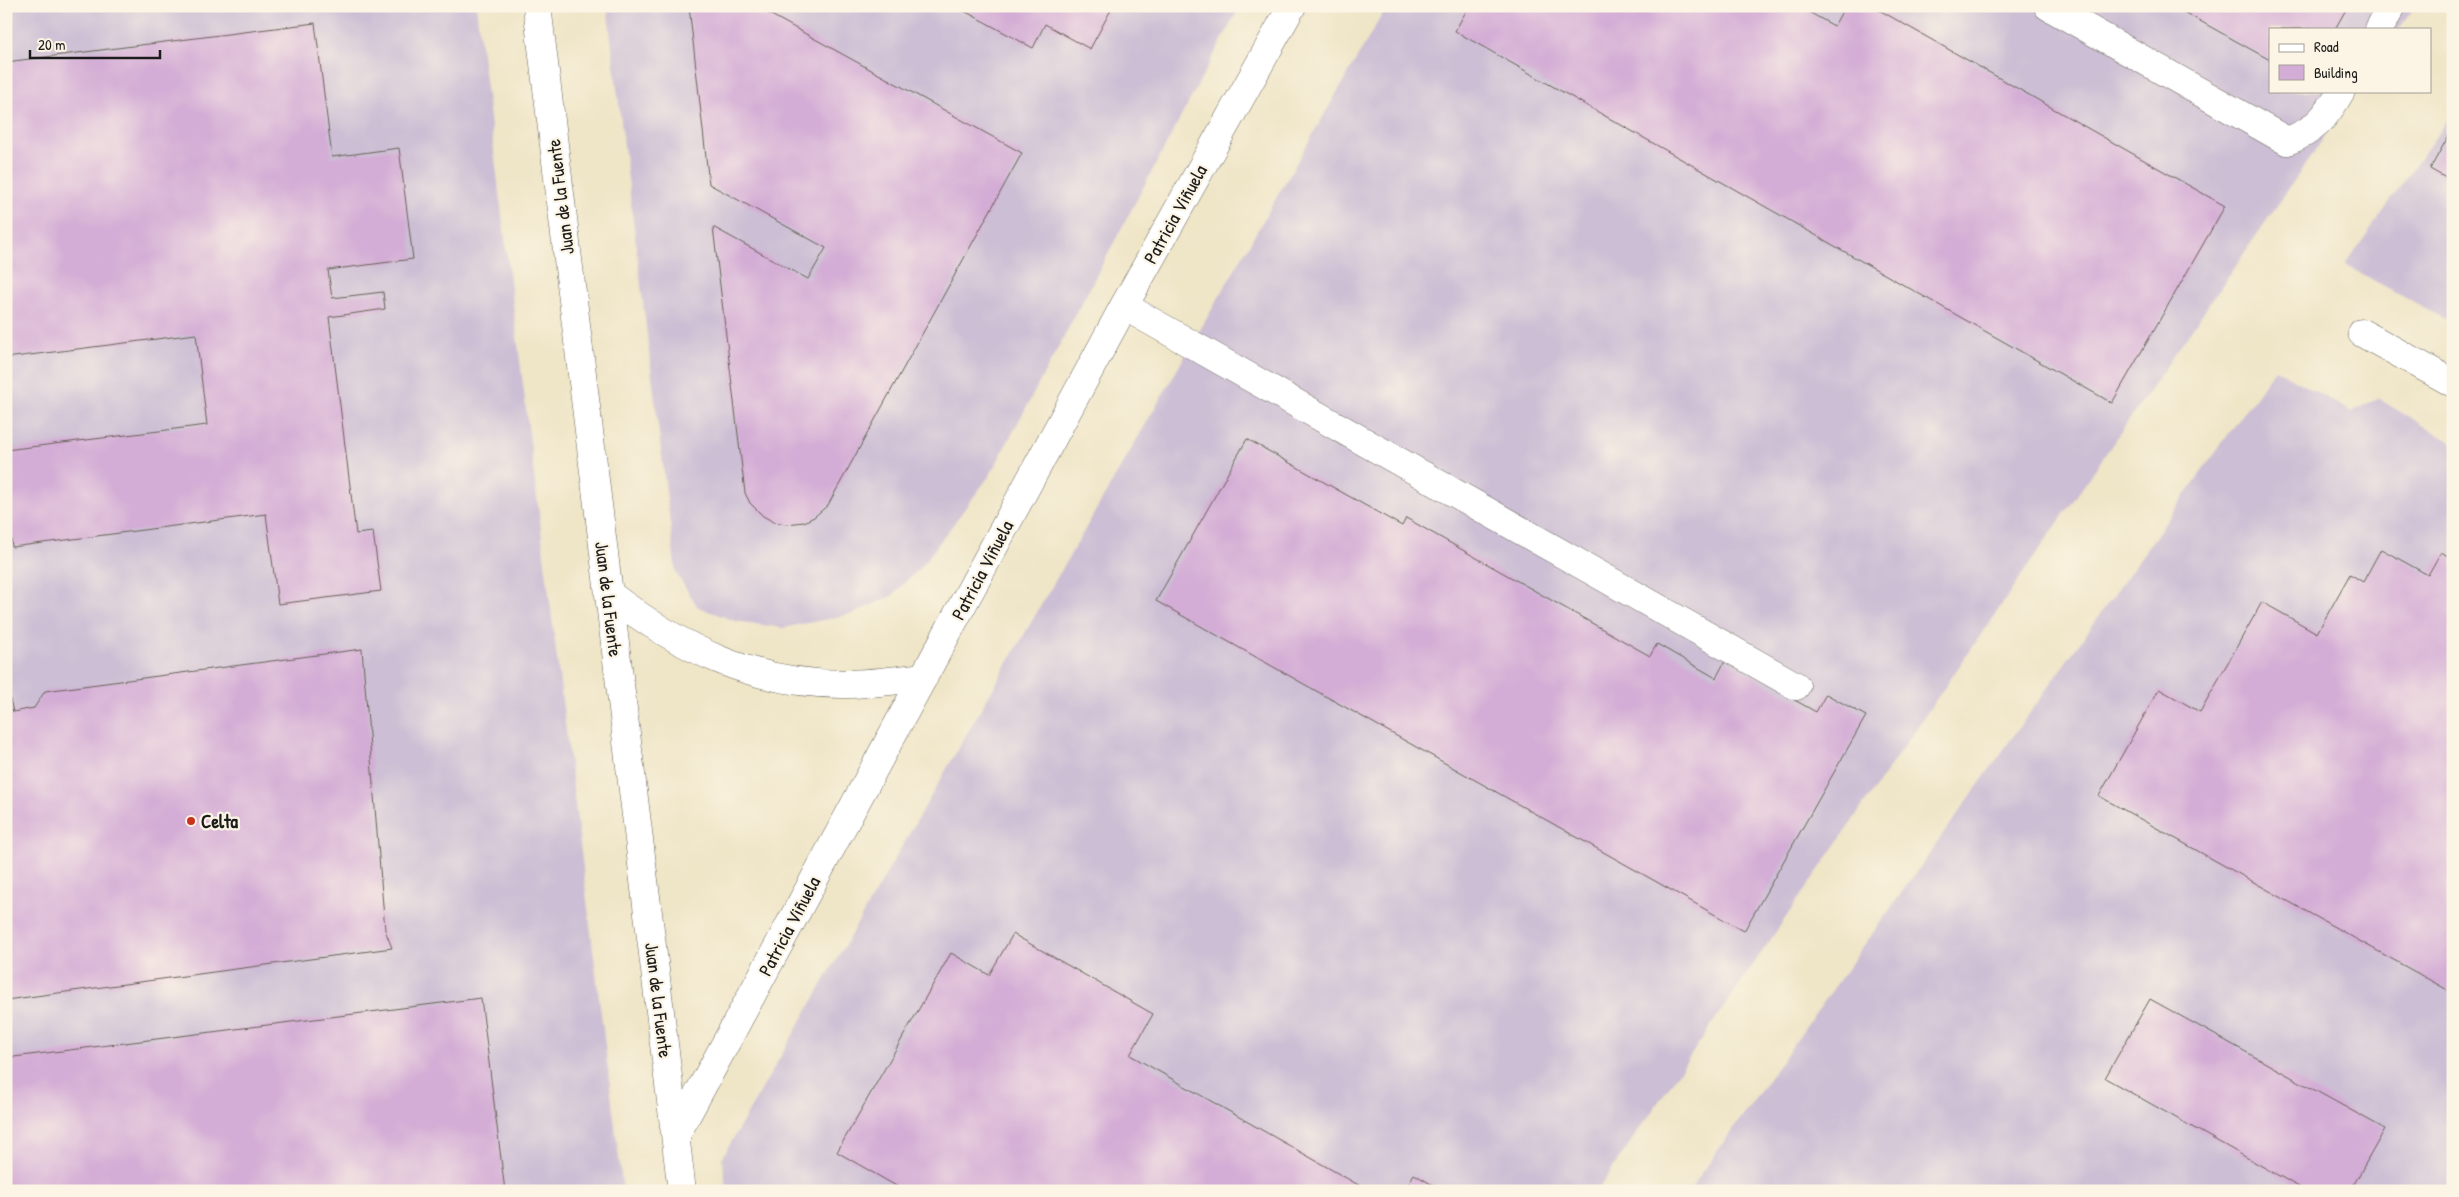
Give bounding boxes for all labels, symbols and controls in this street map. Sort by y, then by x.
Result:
scale bar [30,28,160,60]
legend [2269,28,2432,92]
text: 20 m [38,34,65,55]
text: Road [2314,36,2339,57]
text: Building [2314,62,2358,83]
street label: Juan de la Fuente [540,137,580,256]
street label: Patricia Viñuela [1137,159,1213,268]
street label: Patricia Viñuela [945,515,1019,624]
street label: Juan de la Fuente [589,540,629,659]
place label: Celta [201,808,239,834]
marker: Celta [185,815,197,827]
street label: Patricia Viñuela [752,871,826,980]
street label: Juan de la Fuente [639,941,679,1060]

